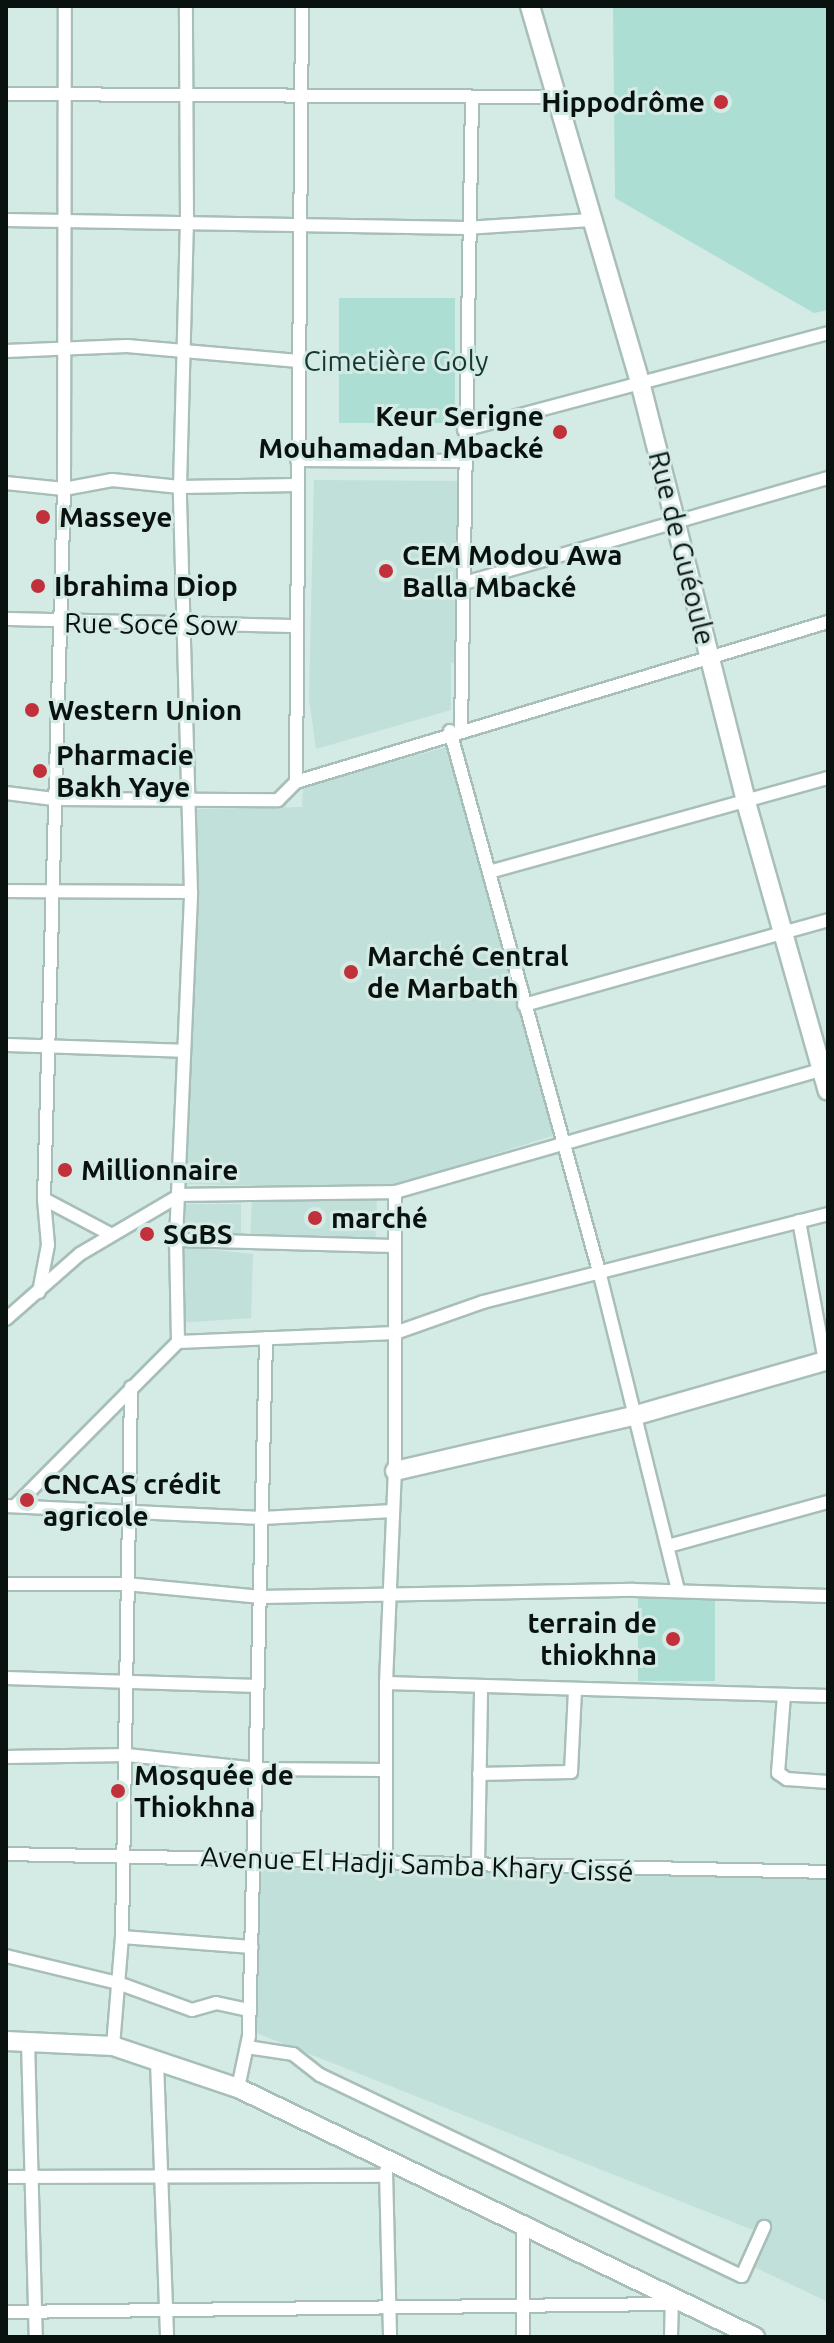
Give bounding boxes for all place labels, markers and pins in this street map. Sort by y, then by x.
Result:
place label: Hippodrôme [541,85,705,119]
marker: Hippodrôme [712,93,730,111]
place label: Keur Serigne Mouhamadan Mbacké [258,399,544,465]
marker: Keur Serigne Mouhamadan Mbacké [551,423,569,441]
place label: Masseye [59,500,172,534]
marker: Masseye [34,508,52,526]
place label: CEM Modou Awa Balla Mbacké [402,538,622,604]
marker: CEM Modou Awa Balla Mbacké [377,562,395,580]
place label: Ibrahima Diop [54,569,238,603]
marker: Ibrahima Diop [29,577,47,595]
place label: Western Union [48,693,242,727]
marker: Western Union [23,701,41,719]
place label: Pharmacie Bakh Yaye [56,738,194,804]
marker: Pharmacie Bakh Yaye [31,762,49,780]
place label: Marché Central de Marbath [367,939,568,1005]
marker: Marché Central de Marbath [342,963,360,981]
place label: Millionnaire [81,1153,238,1187]
marker: Millionnaire [56,1161,74,1179]
place label: marché [331,1201,428,1235]
marker: marché [306,1209,324,1227]
place label: SGBS [163,1217,233,1251]
marker: SGBS [138,1225,156,1243]
place label: CNCAS crédit agricole [43,1467,221,1533]
marker: CNCAS crédit agricole [18,1491,36,1509]
place label: terrain de thiokhna [528,1606,657,1672]
marker: terrain de thiokhna [664,1630,682,1648]
place label: Mosquée de Thiokhna [134,1758,294,1824]
marker: Mosquée de Thiokhna [109,1782,127,1800]

